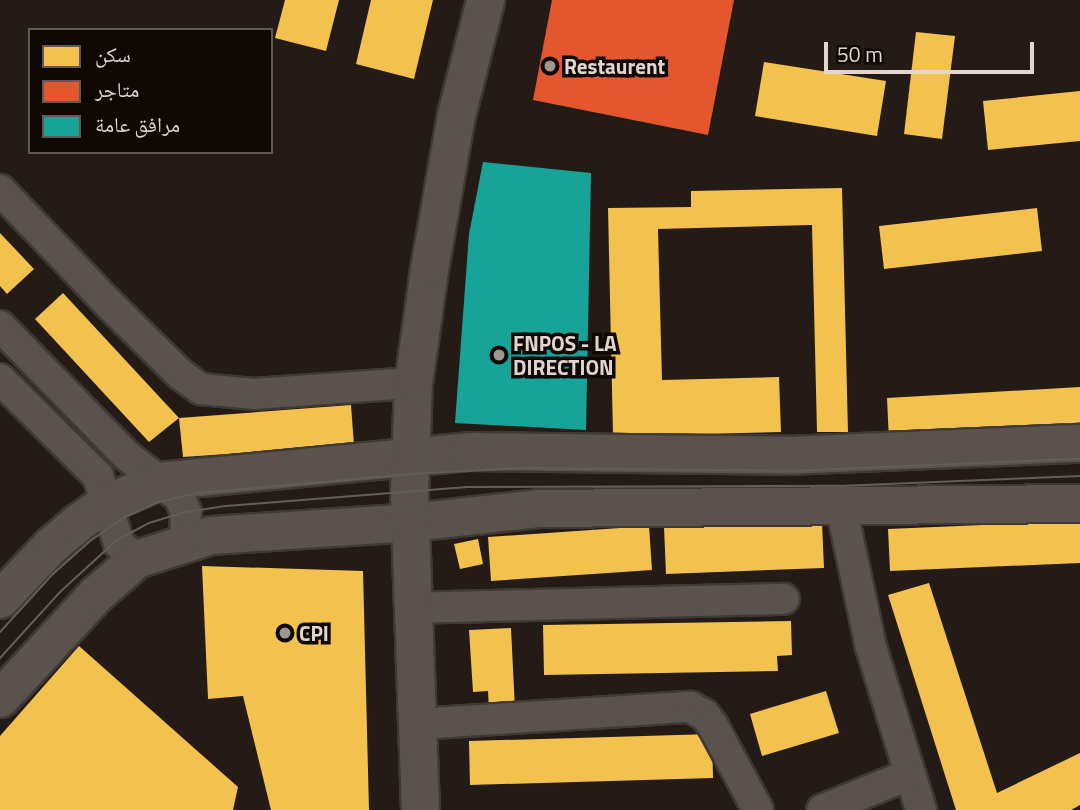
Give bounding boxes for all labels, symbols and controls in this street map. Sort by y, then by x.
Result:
legend [28,28,273,154]
scale bar [828,28,1038,72]
text: سكن [95,38,131,70]
text: 50 m [837,38,883,70]
place label: Restaurent [564,53,665,79]
marker: Restaurent [542,58,558,74]
text: متاجر [95,73,139,105]
text: مرافق عامة [95,108,180,140]
place label: FNPOS - LA DIRECTION [513,330,617,380]
marker: FNPOS - LA DIRECTION [491,347,507,363]
place label: CPI [299,620,329,646]
marker: CPI [277,625,293,641]

